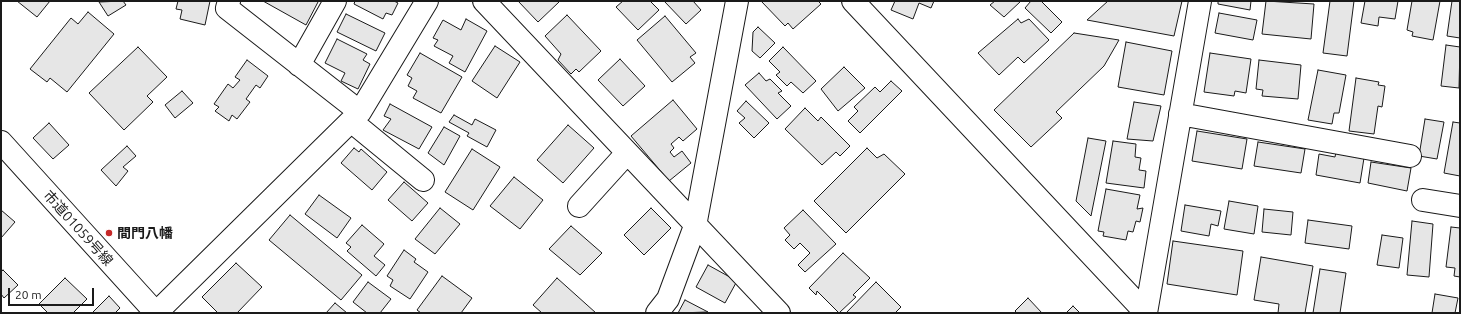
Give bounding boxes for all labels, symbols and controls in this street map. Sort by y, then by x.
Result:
street label: 市道01059号線 [40,187,116,269]
place label: 間門八幡 [117,225,173,241]
marker: 間門八幡 [104,228,114,238]
scale bar [10,280,96,306]
text: 20 m [15,288,42,301]

